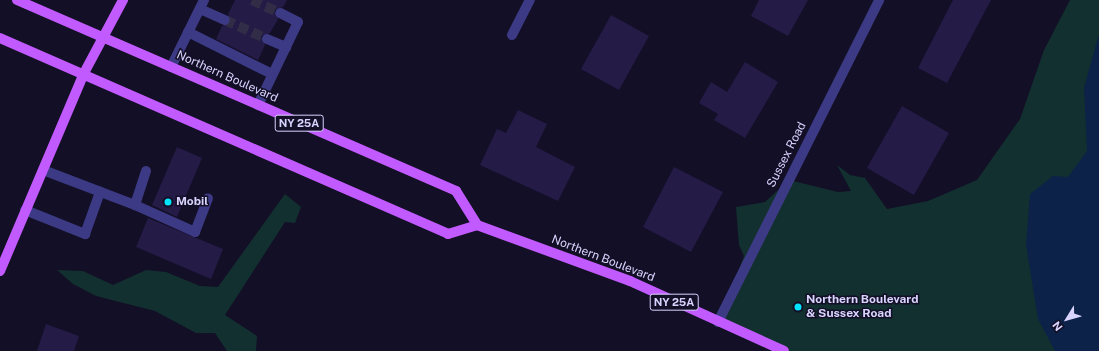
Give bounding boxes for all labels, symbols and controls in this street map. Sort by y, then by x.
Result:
street label: Northern Boulevard [174,48,280,106]
road number: NY 25A [274,114,324,132]
street label: Sussex Road [764,120,810,190]
place label: Mobil [176,195,208,209]
marker: Mobil [163,197,173,207]
street label: Northern Boulevard [549,233,657,285]
road number: NY 25A [649,293,699,311]
place label: Northern Boulevard & Sussex Road [806,293,919,321]
north arrow [1047,299,1087,339]
marker: Northern Boulevard & Sussex Road [793,302,803,312]
text: N [1050,319,1065,333]

